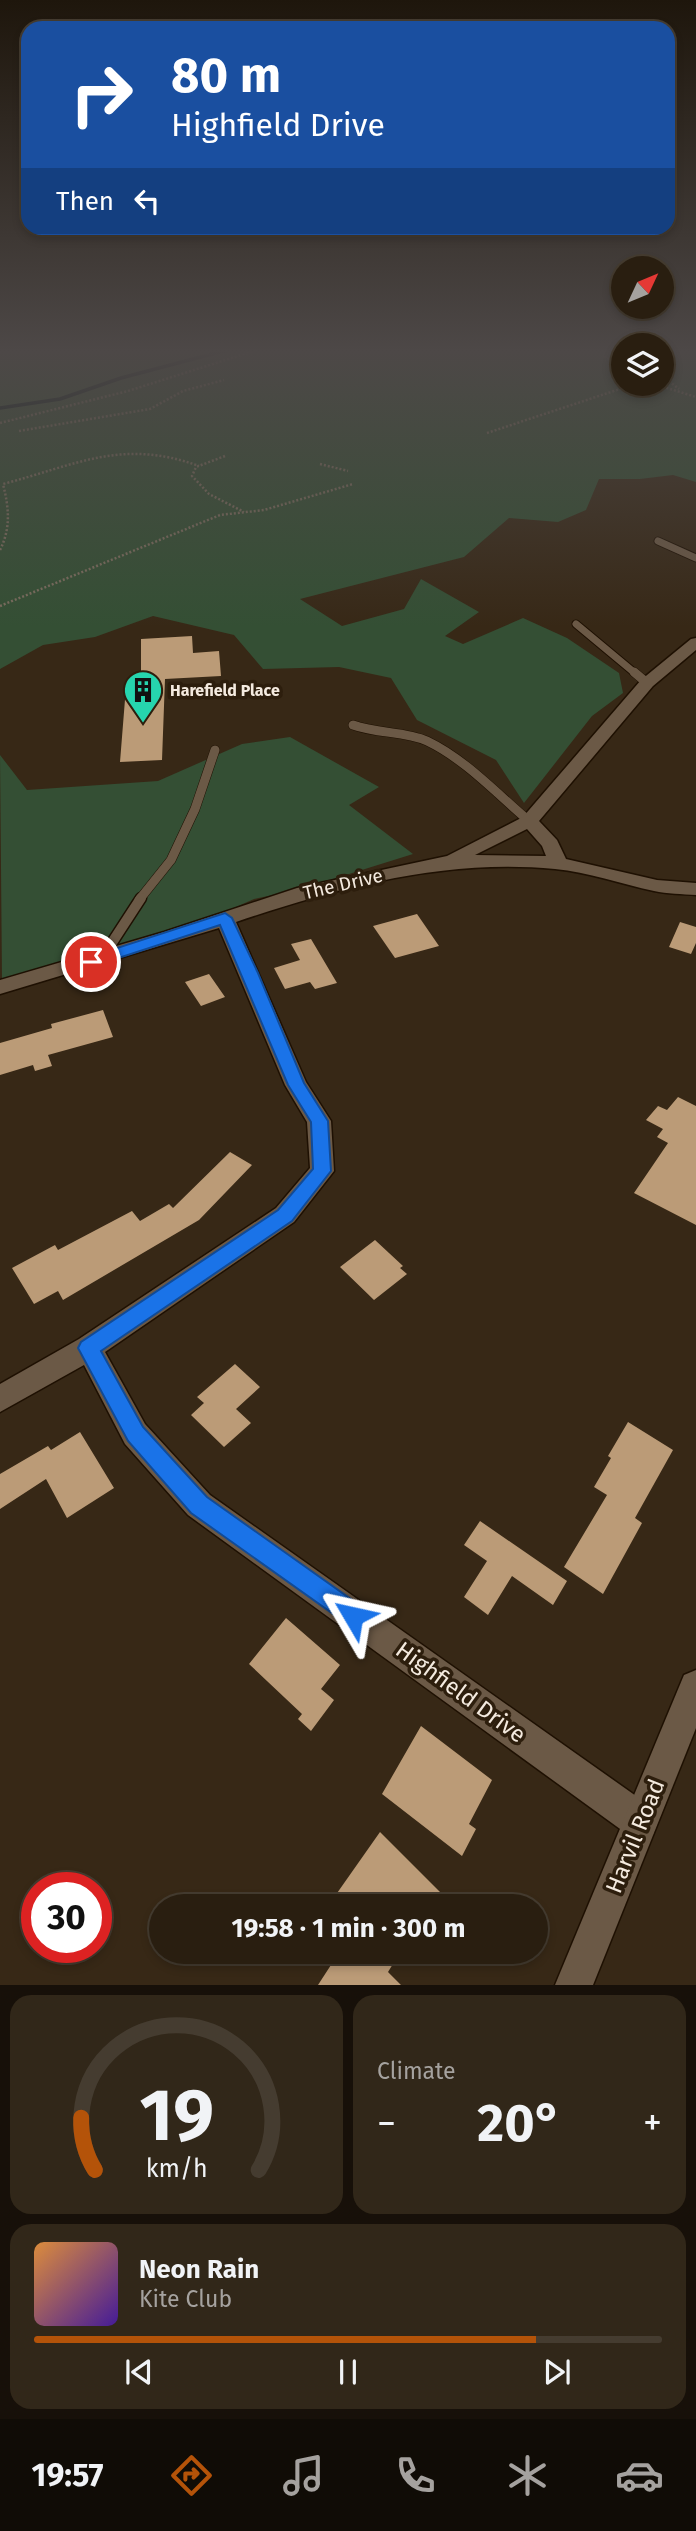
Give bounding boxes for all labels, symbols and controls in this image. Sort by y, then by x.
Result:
text: 80 m [171,46,281,105]
icon: right [56,49,147,140]
text: Highfield Drive [171,106,385,144]
icon: left [128,182,166,220]
text: Then [56,186,114,217]
north arrow [611,256,674,318]
map controls [611,256,674,396]
button: layers [611,333,674,396]
building icon: Harefield Place [122,669,164,724]
place label: Harefield Place [170,681,280,700]
street label: The Drive [301,864,385,904]
pin [61,932,121,992]
icon: arrive [72,943,110,981]
position arrow [316,1579,390,1653]
street label: Highfield Drive [391,1635,531,1749]
street label: Harvil Road [599,1775,671,1897]
speed limit sign: 30 [21,1872,112,1963]
text: 19:58 · 1 min · 300 m [232,1913,465,1944]
text: Climate [377,2057,456,2085]
text: 19 [139,2073,214,2160]
text: 20° [477,2092,562,2155]
text: − [377,2100,396,2146]
text: + [643,2100,662,2146]
text: km/h [146,2154,207,2184]
text: Neon Rain [139,2254,259,2285]
text: Kite Club [139,2285,232,2313]
icon: previous [120,2353,158,2391]
icon: pause [329,2353,367,2391]
icon: next [538,2353,576,2391]
icon: directions [167,2451,216,2500]
icon: music [279,2451,328,2500]
icon: phone [391,2451,440,2500]
icon: climate [503,2451,552,2500]
icon: car [615,2451,664,2500]
text: 19:57 [32,2456,104,2494]

